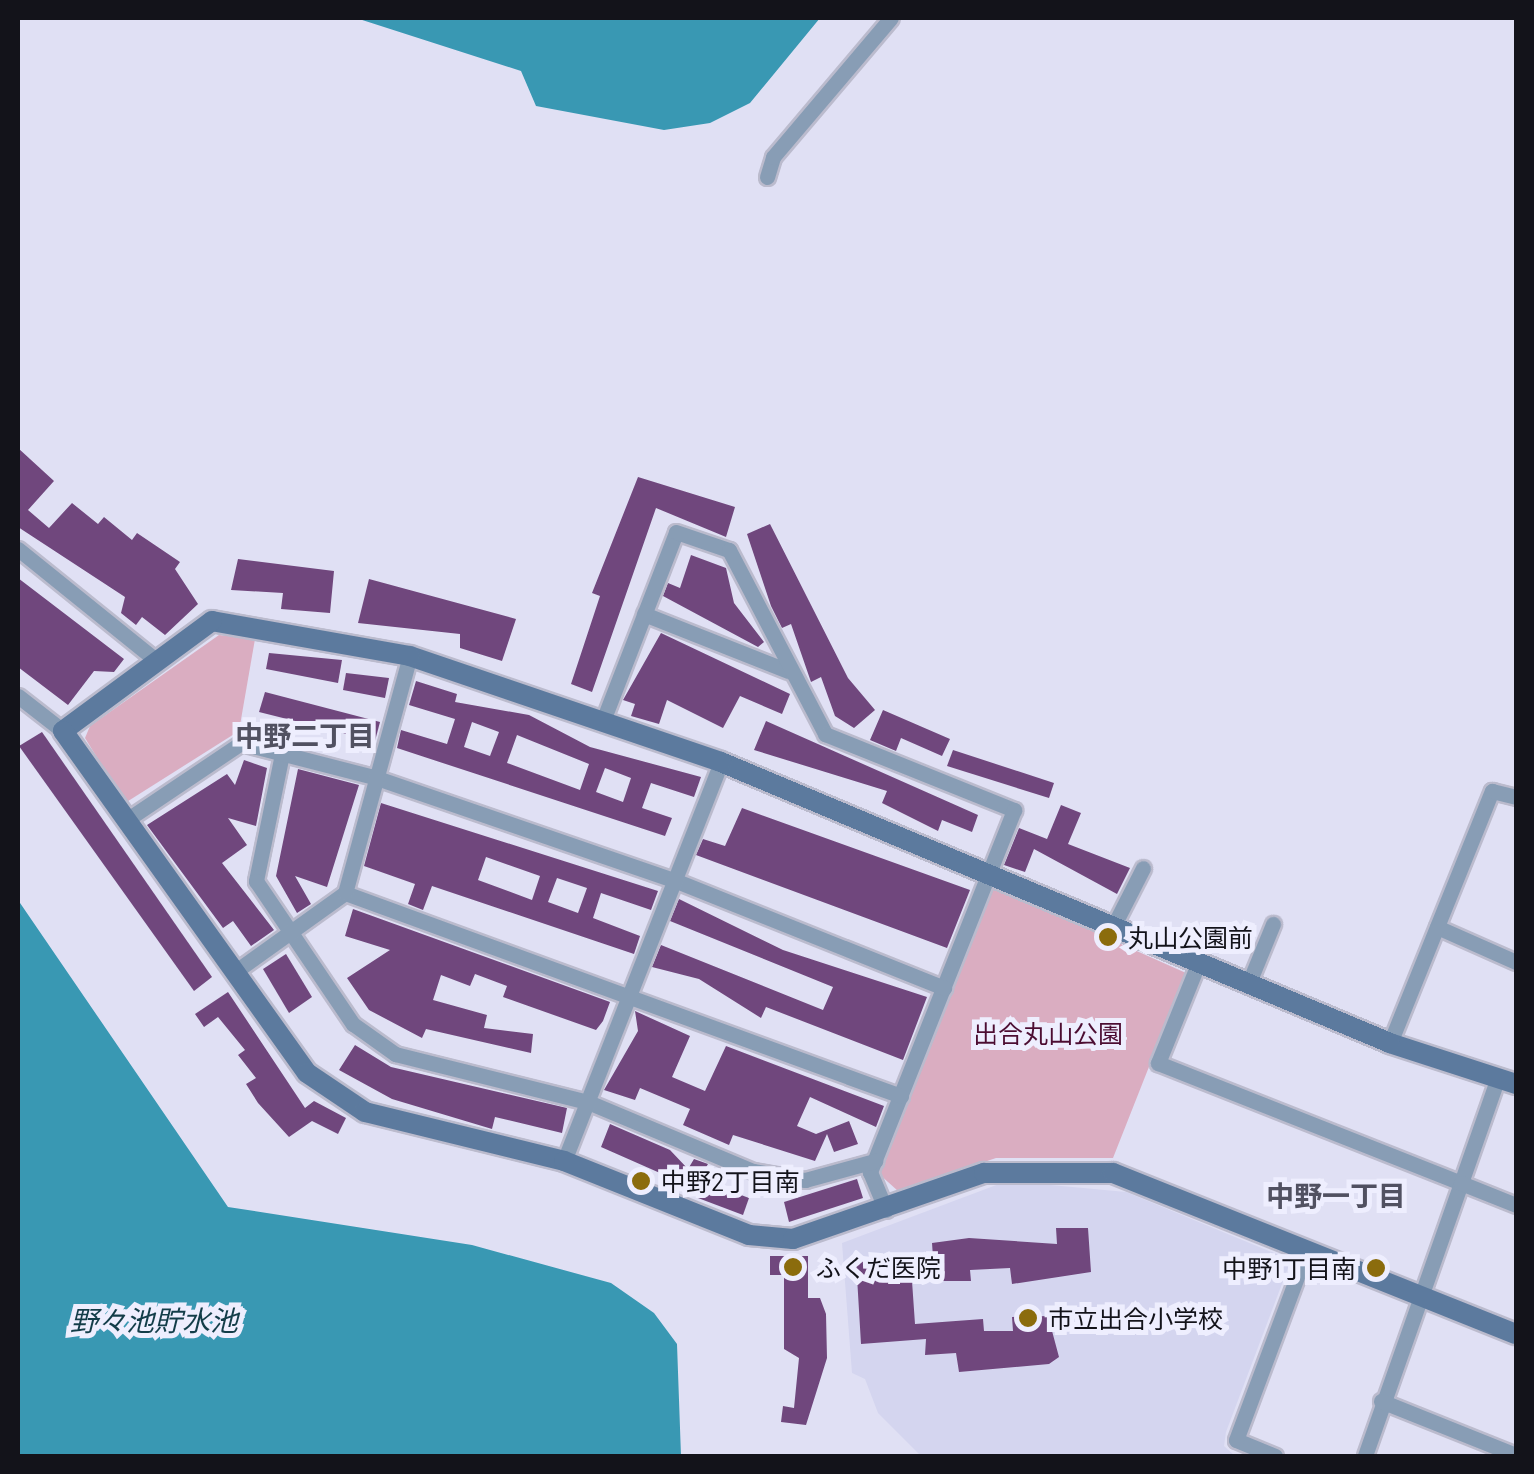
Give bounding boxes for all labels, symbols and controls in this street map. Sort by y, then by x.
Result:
district label: 中野二丁目 [235,718,375,752]
place label: 丸山公園前 [1128,922,1253,952]
marker: 丸山公園前 [1097,926,1119,948]
park label: 出合丸山公園 [973,1018,1123,1048]
place label: 中野2丁目南 [661,1166,799,1196]
marker: 中野2丁目南 [630,1170,652,1192]
district label: 中野一丁目 [1266,1178,1406,1212]
place label: ふくだ医院 [816,1252,941,1282]
place label: 中野1丁目南 [1222,1253,1356,1283]
marker: ふくだ医院 [780,1254,806,1280]
marker: 中野1丁目南 [1365,1257,1387,1279]
water label: 野々池貯水池 [70,1303,238,1337]
place label: 市立出合小学校 [1048,1303,1223,1333]
marker: 市立出合小学校 [1017,1307,1039,1329]

